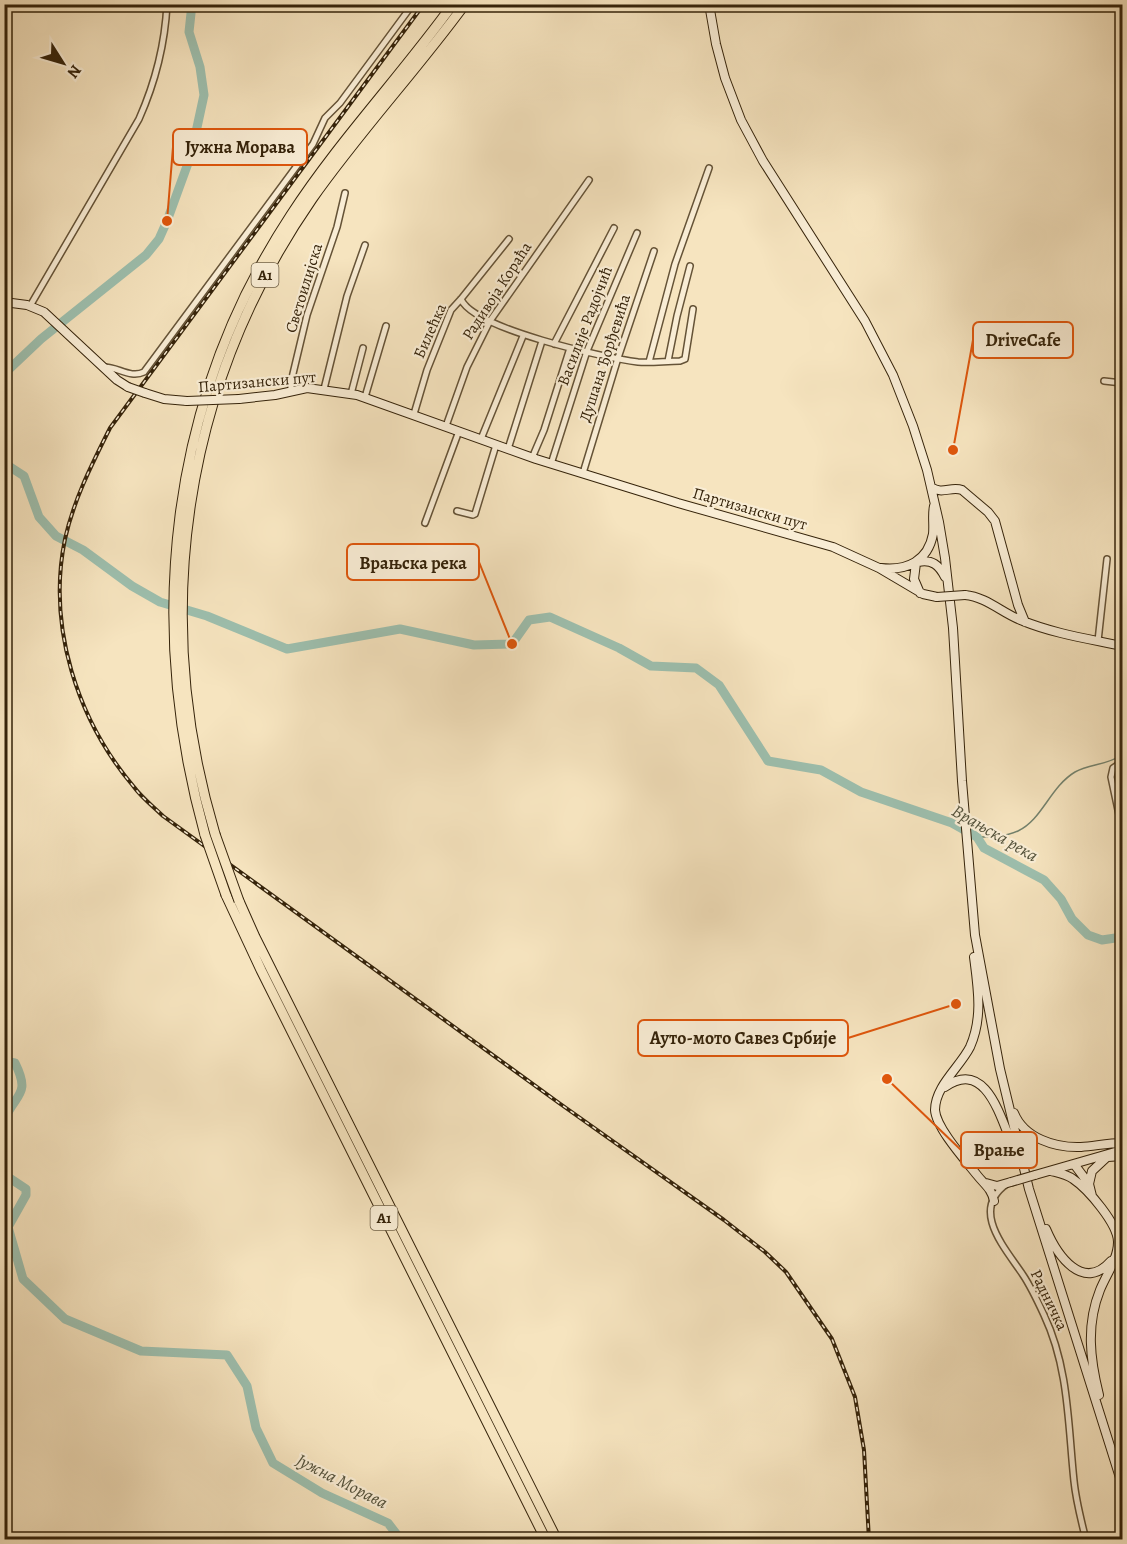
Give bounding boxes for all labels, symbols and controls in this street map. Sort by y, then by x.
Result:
north arrow [33,33,93,93]
text: N [62,60,86,83]
callout: Јужна Морава [173,129,307,165]
text: Јужна Морава [185,135,295,159]
street label: Радивоја Кораћа [457,237,537,344]
street label: Светоилијска [280,240,328,336]
road number: A1 [252,263,278,287]
street label: Василије Радојчић [552,263,618,389]
street label: Душана Ђорђевића [574,291,636,425]
street label: Билећка [408,299,452,362]
callout: DriveCafe [973,322,1073,358]
text: DriveCafe [985,328,1061,352]
street label: Партизански пут [197,366,317,398]
street label: Партизански пут [690,482,810,536]
callout: Врањска река [347,544,479,580]
text: Врањска река [359,551,467,575]
water label: Врањска река [947,799,1043,867]
callout: Ауто-мото Савез Србије [638,1020,848,1056]
text: Ауто-мото Савез Србије [649,1026,836,1050]
callout: Врање [961,1132,1037,1168]
text: Врање [973,1138,1025,1162]
road number: A1 [370,1206,398,1230]
street label: Радничка [1025,1266,1074,1335]
water label: Јужна Морава [291,1447,392,1514]

